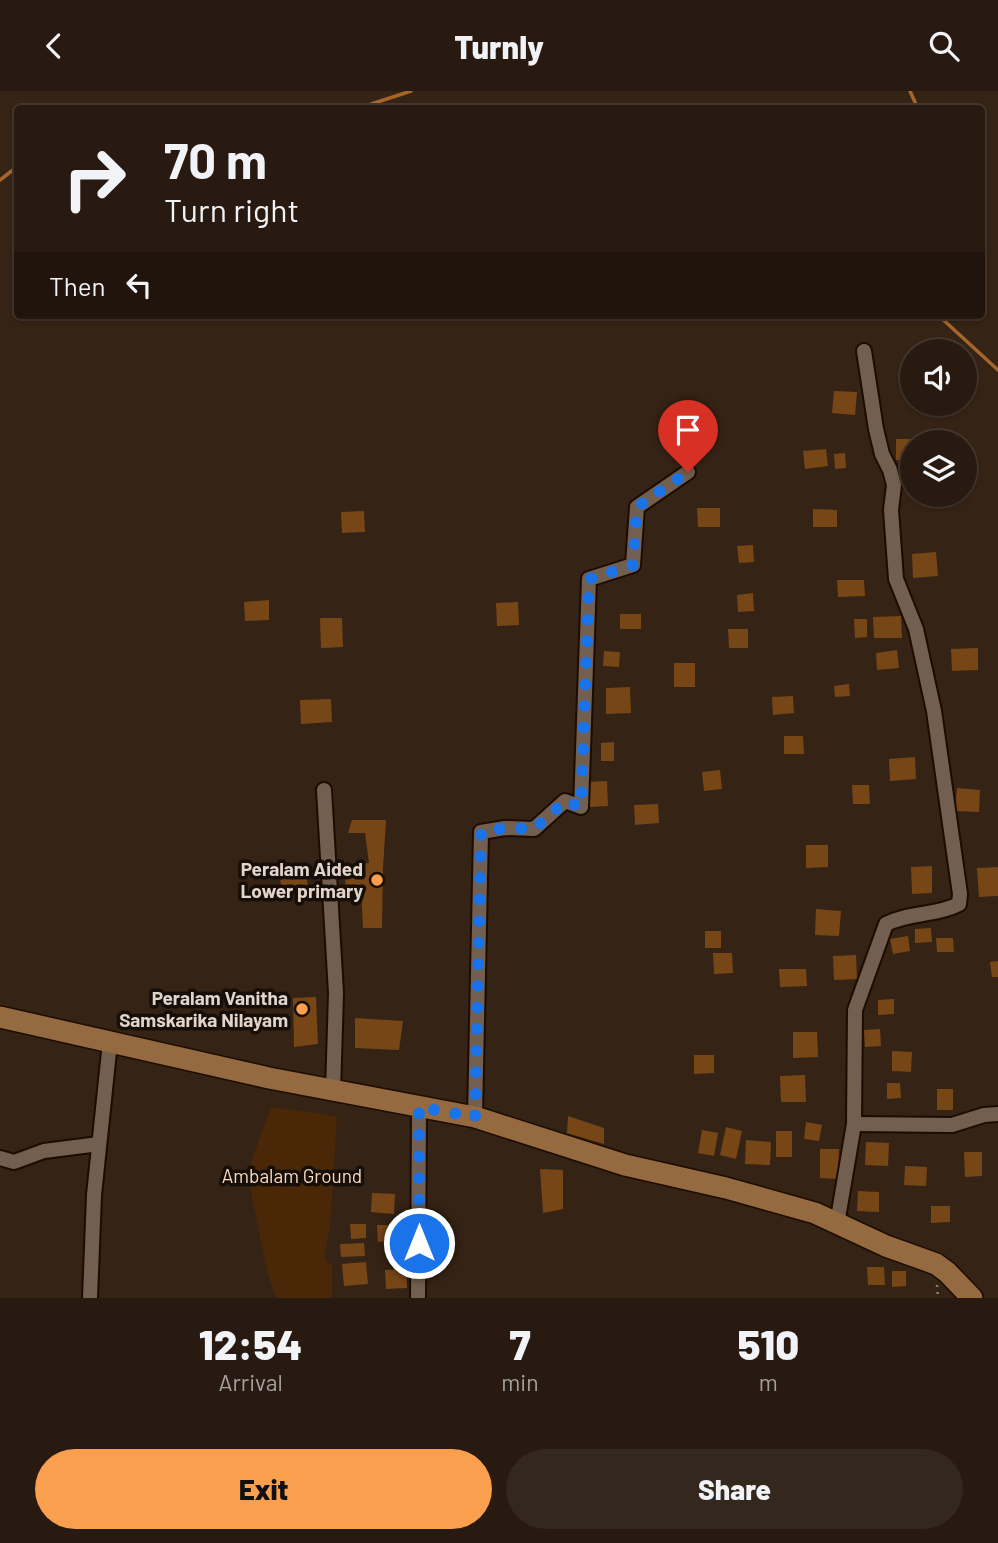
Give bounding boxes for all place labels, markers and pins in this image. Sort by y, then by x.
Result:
pin [658,400,718,472]
place label: Peralam Aided Lower primary [241,857,363,902]
marker: Peralam Aided Lower primary [369,872,385,888]
place label: Peralam Vanitha Samskarika Nilayam [119,986,288,1031]
marker: Peralam Vanitha Samskarika Nilayam [294,1001,310,1017]

